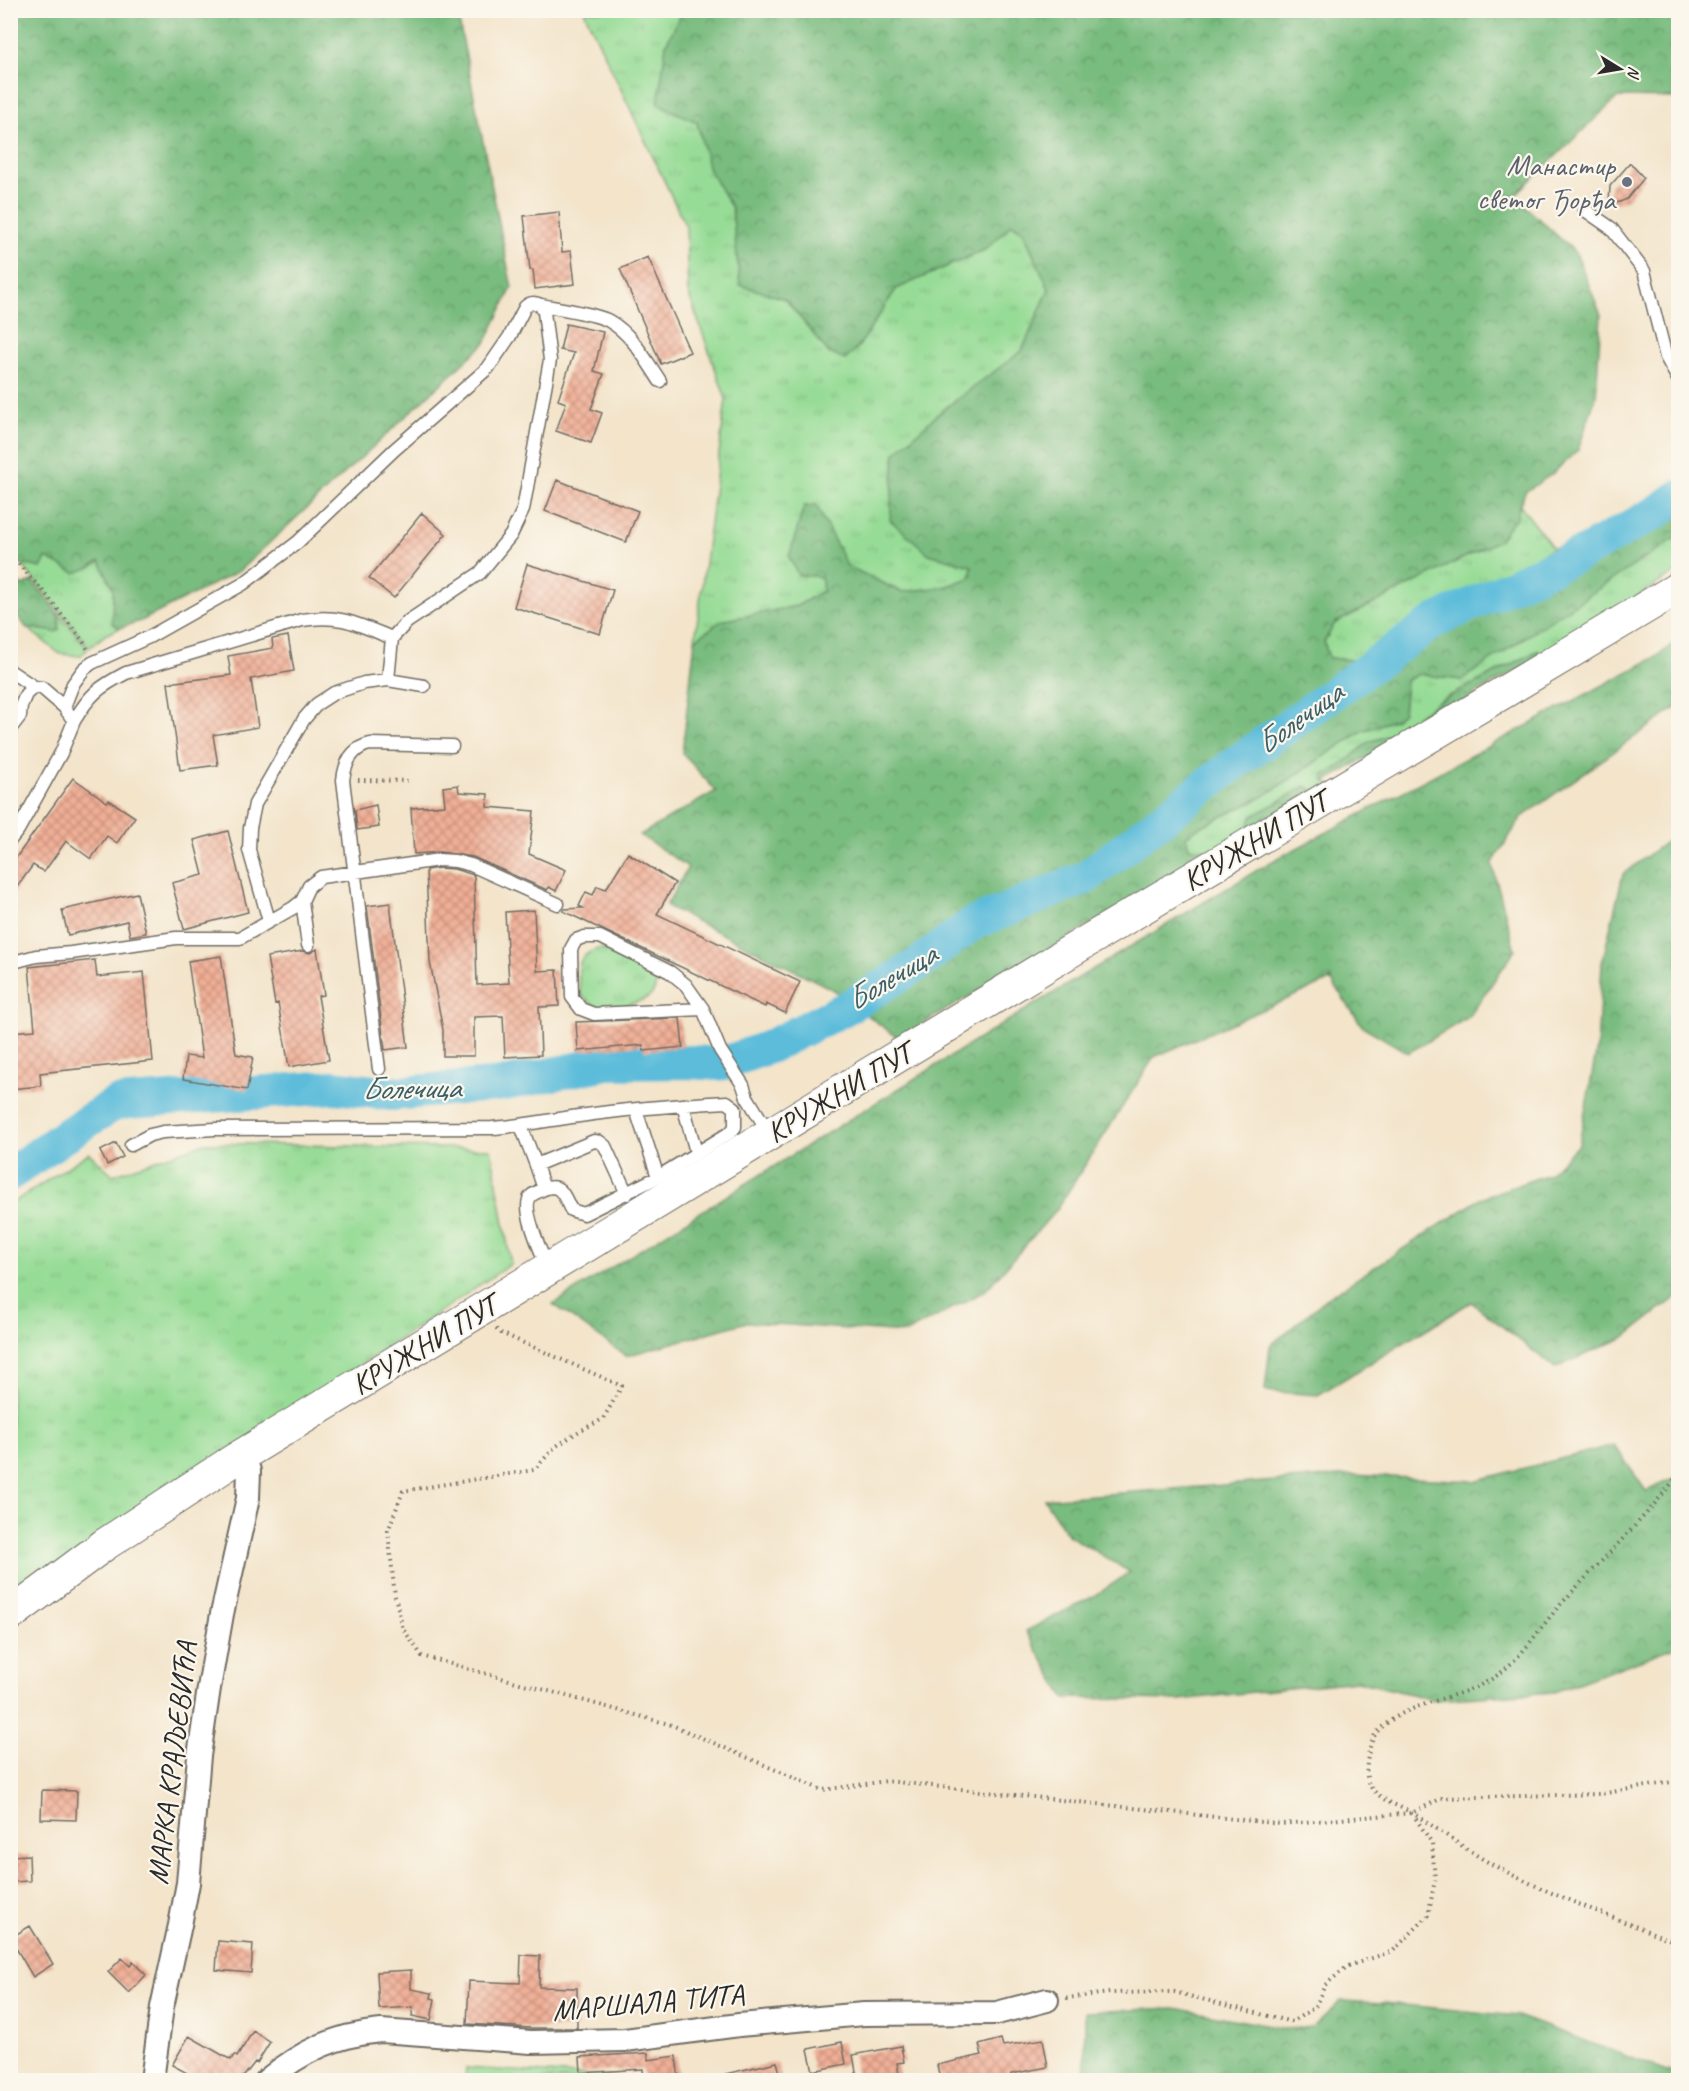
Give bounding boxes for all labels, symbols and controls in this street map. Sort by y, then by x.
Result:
north arrow [1590,39,1650,99]
text: N [1622,65,1645,81]
place label: Манастир светог Ђорђа [1477,146,1617,218]
marker: Манастир светог Ђорђа [1620,175,1634,189]
water label: Болечица [1247,671,1353,764]
street label: КРУЖНИ ПУТ [1175,779,1341,899]
water label: Болечица [838,932,946,1020]
street label: КРУЖНИ ПУТ [759,1031,925,1151]
water label: Болечица [361,1067,464,1109]
street label: КРУЖНИ ПУТ [344,1283,510,1403]
street label: МАРКА КРАЉЕВИЋА [138,1638,206,1886]
street label: МАРШАЛА ТИТА [551,1975,746,2029]

